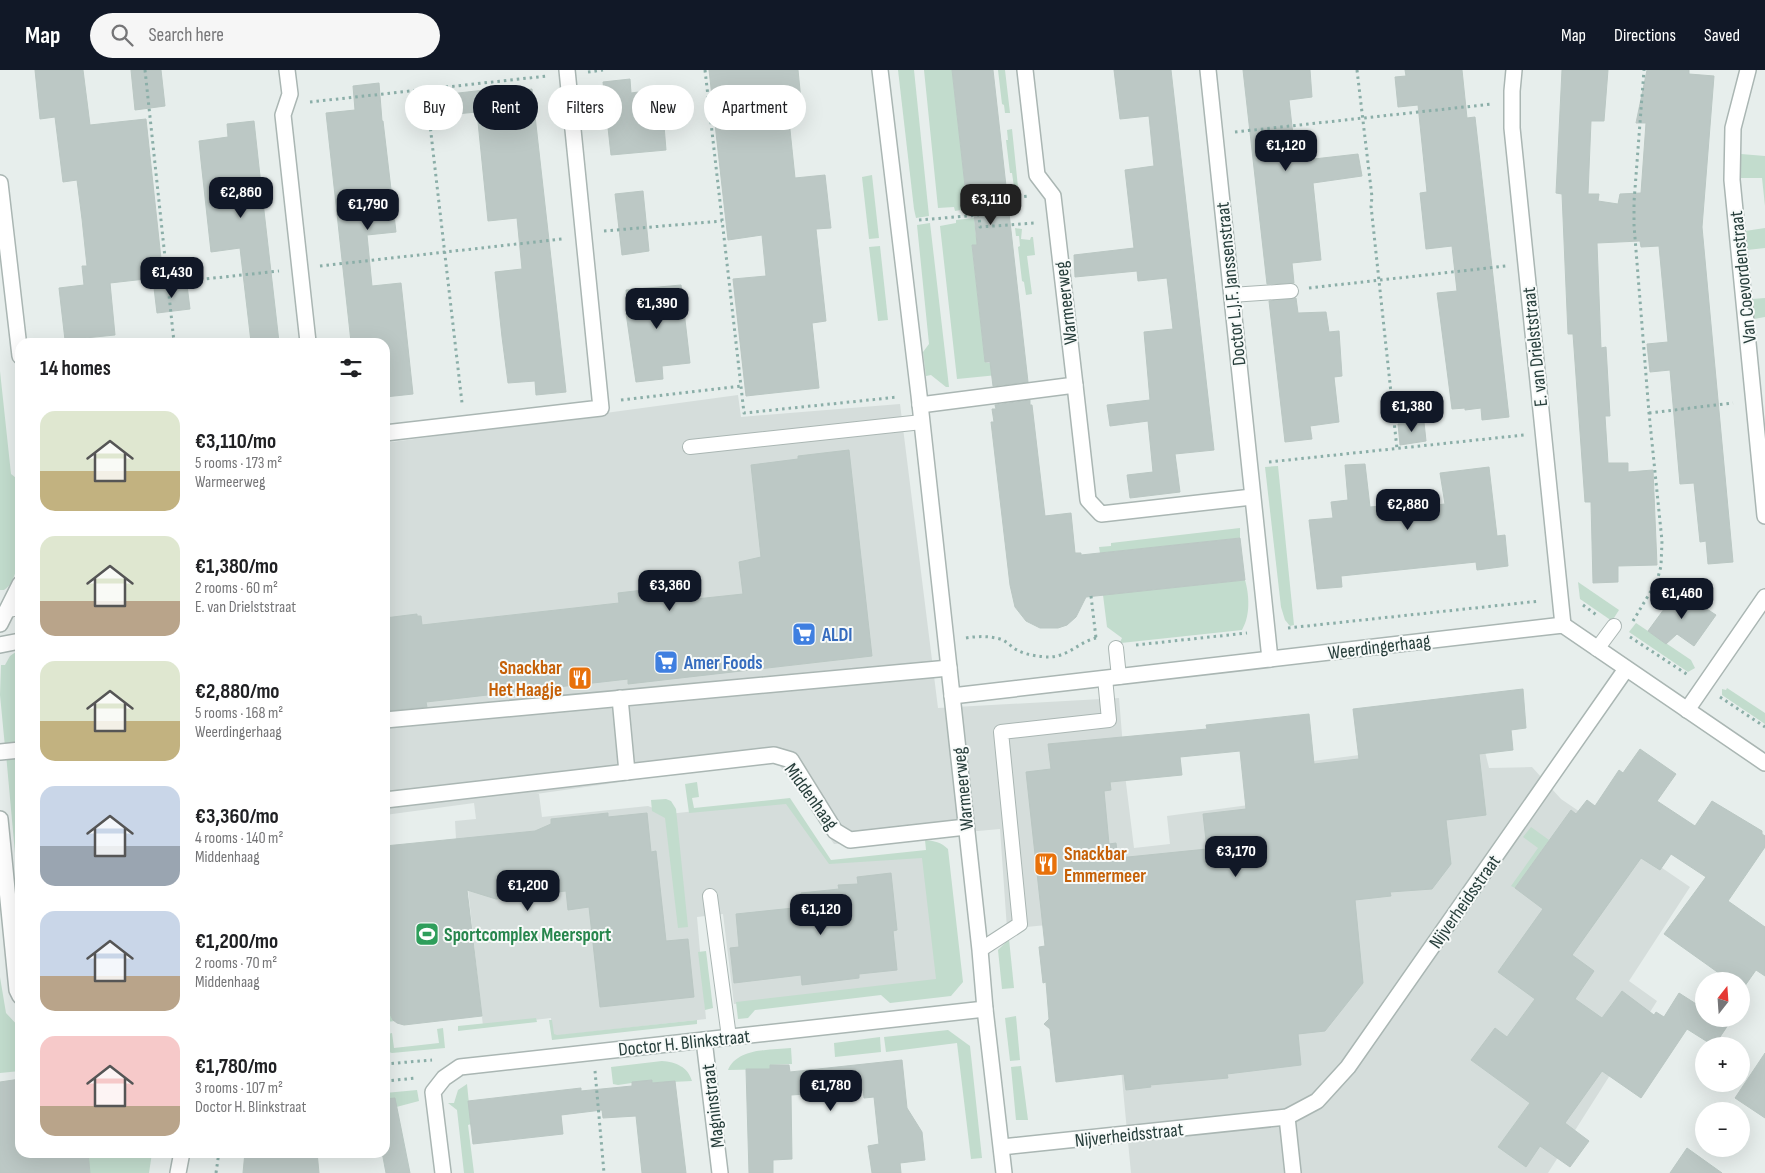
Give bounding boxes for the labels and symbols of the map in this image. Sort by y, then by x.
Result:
pin: €1,120 [1245,129,1327,172]
pin: €2,860 [200,176,282,219]
pin: €3,110 [950,184,1032,226]
pin: €1,790 [327,189,409,231]
street label: Doctor L.J.F. Janssenstraat [1211,201,1252,367]
street label: Van Coevordenstraat [1725,209,1762,344]
pin: €1,430 [131,256,213,299]
street label: Warmeerweg [1050,259,1083,346]
street label: E. van Drielststraat [1518,286,1553,408]
pin: €1,390 [616,288,698,330]
pin: €1,380 [1371,390,1453,433]
pin: €2,880 [1367,488,1449,531]
pin: €3,360 [629,570,711,612]
pin: €1,460 [1641,578,1723,620]
supermarket icon: ALDI [791,621,817,647]
place label: ALDI [821,624,853,647]
street label: Weerdingerhaag [1327,630,1432,665]
supermarket icon: Amer Foods [653,649,679,675]
place label: Amer Foods [683,652,763,675]
place label: Snackbar Het Haagje [488,657,562,702]
restaurant icon: Snackbar Het Haagje [567,665,593,691]
street label: Warmeerweg [948,746,979,832]
street label: Middenhaag [779,759,843,835]
pin: €3,170 [1195,836,1277,878]
place label: Snackbar Emmermeer [1064,843,1146,888]
street label: Nijverheidsstraat [1425,850,1506,953]
restaurant icon: Snackbar Emmermeer [1033,851,1059,877]
pin: €1,200 [487,870,569,912]
pin: €1,120 [780,894,862,936]
sports icon: Sportcomplex Meersport [414,921,440,947]
place label: Sportcomplex Meersport [444,924,611,947]
north arrow [1695,972,1750,1028]
street label: Doctor H. Blinkstraat [617,1025,751,1062]
street label: Magninstraat [697,1062,730,1149]
pin: €1,780 [790,1070,872,1112]
street label: Nijverheidsstraat [1074,1118,1185,1153]

